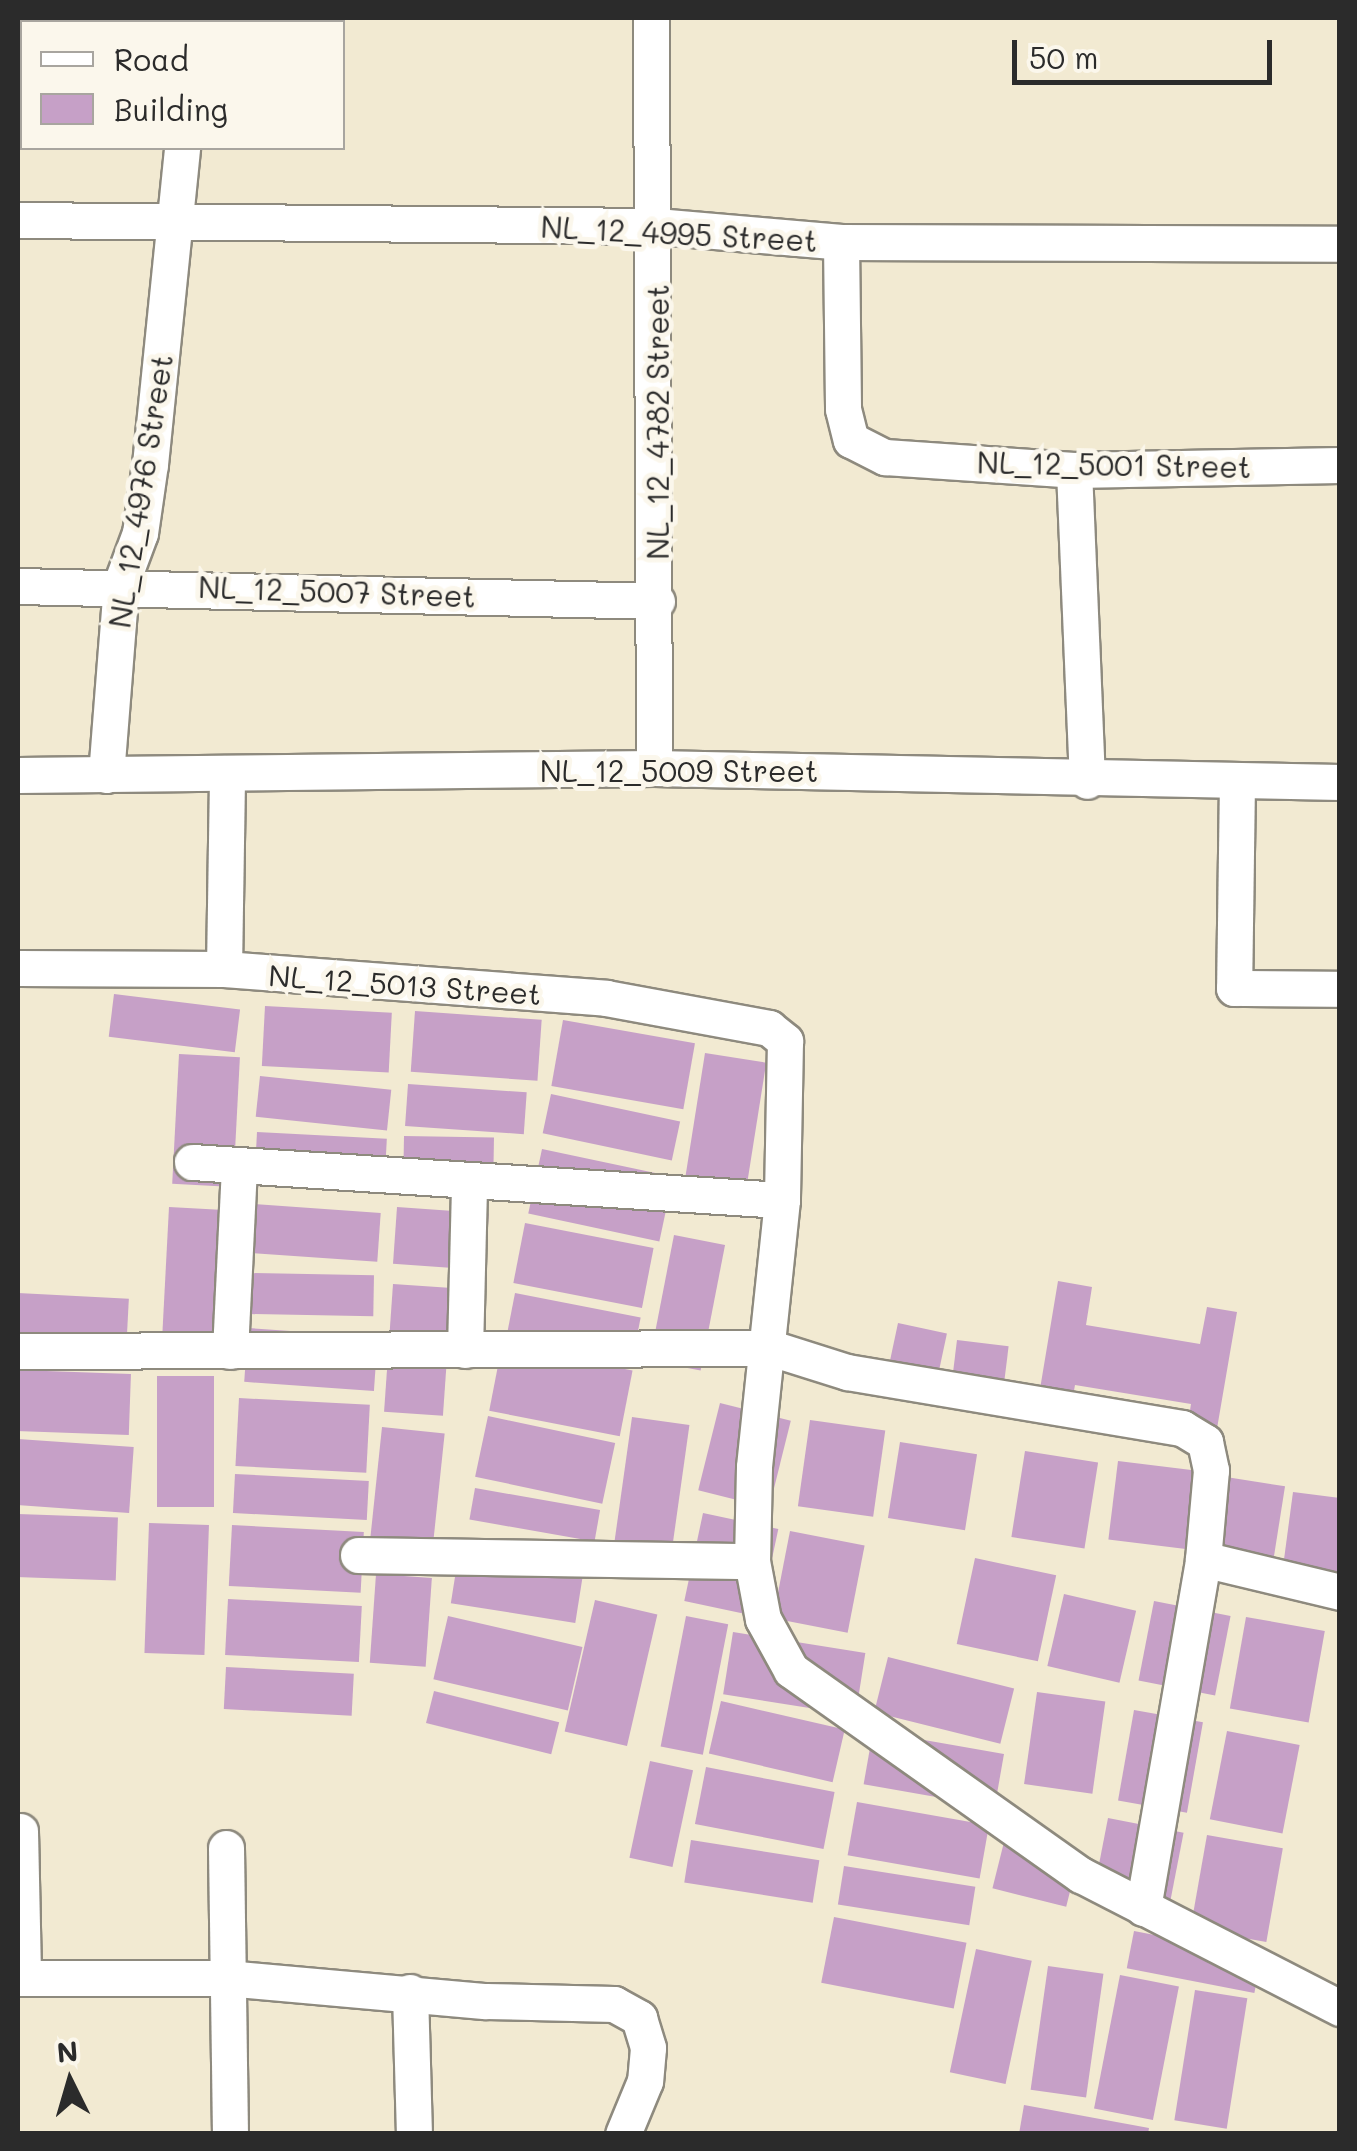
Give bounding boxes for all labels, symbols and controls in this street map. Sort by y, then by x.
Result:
legend [20,20,345,150]
scale bar [1017,20,1277,82]
text: 50 m [1029,37,1099,77]
text: Road [114,39,189,79]
text: Building [114,89,228,129]
street label: NL_12_4995 Street [540,208,818,258]
street label: NL_12_4782 Street [639,284,675,560]
street label: NL_12_4976 Street [101,352,179,630]
street label: NL_12_5001 Street [977,444,1251,484]
street label: NL_12_5007 Street [198,568,476,614]
street label: NL_12_5009 Street [540,752,818,788]
street label: NL_12_5013 Street [267,957,543,1011]
north arrow [20,2031,120,2131]
text: N [55,2032,80,2070]

